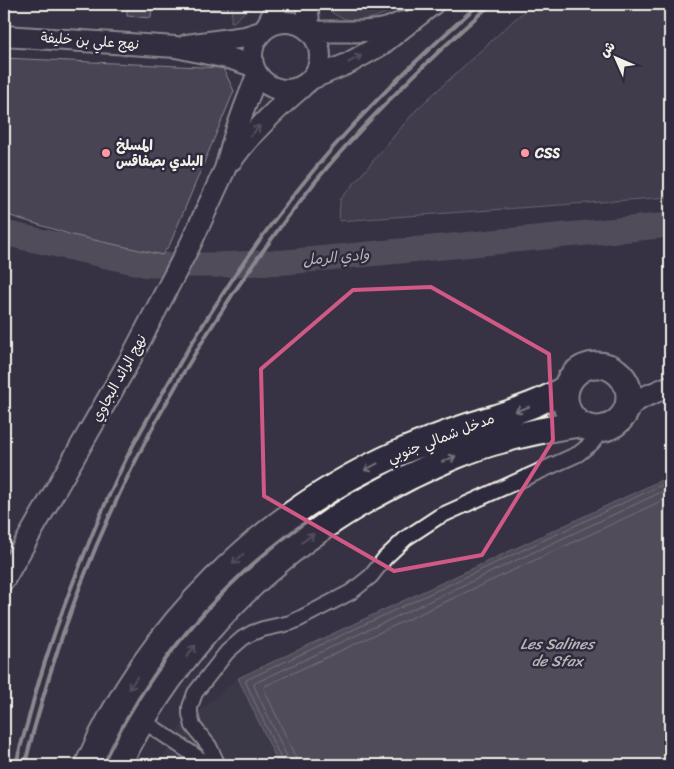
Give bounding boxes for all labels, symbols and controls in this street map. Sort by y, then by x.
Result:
street label: نهج علي بن خليفة [40,25,140,57]
north arrow [592,32,642,82]
text: ش [593,35,621,63]
one-way arrow [348,53,362,63]
one-way arrow [249,125,260,138]
place label: المسلخ البلدي بصفاقس [116,133,204,174]
place label: CSS [534,141,561,166]
marker: المسلخ البلدي بصفاقس [100,147,112,159]
marker: CSS [519,147,531,159]
water label: وادي الرمل [302,241,371,273]
street label: نهج الرائد البجاوي [84,329,154,427]
one-way arrow [515,404,531,414]
street label: مدخل شمالي جنوبي [384,406,498,470]
one-way arrow [441,453,456,463]
one-way arrow [363,462,378,472]
one-way arrow [301,533,315,543]
one-way arrow [231,553,244,565]
water label: Les Salines de Sfax [520,631,596,674]
one-way arrow [186,645,197,658]
one-way arrow [128,675,138,689]

